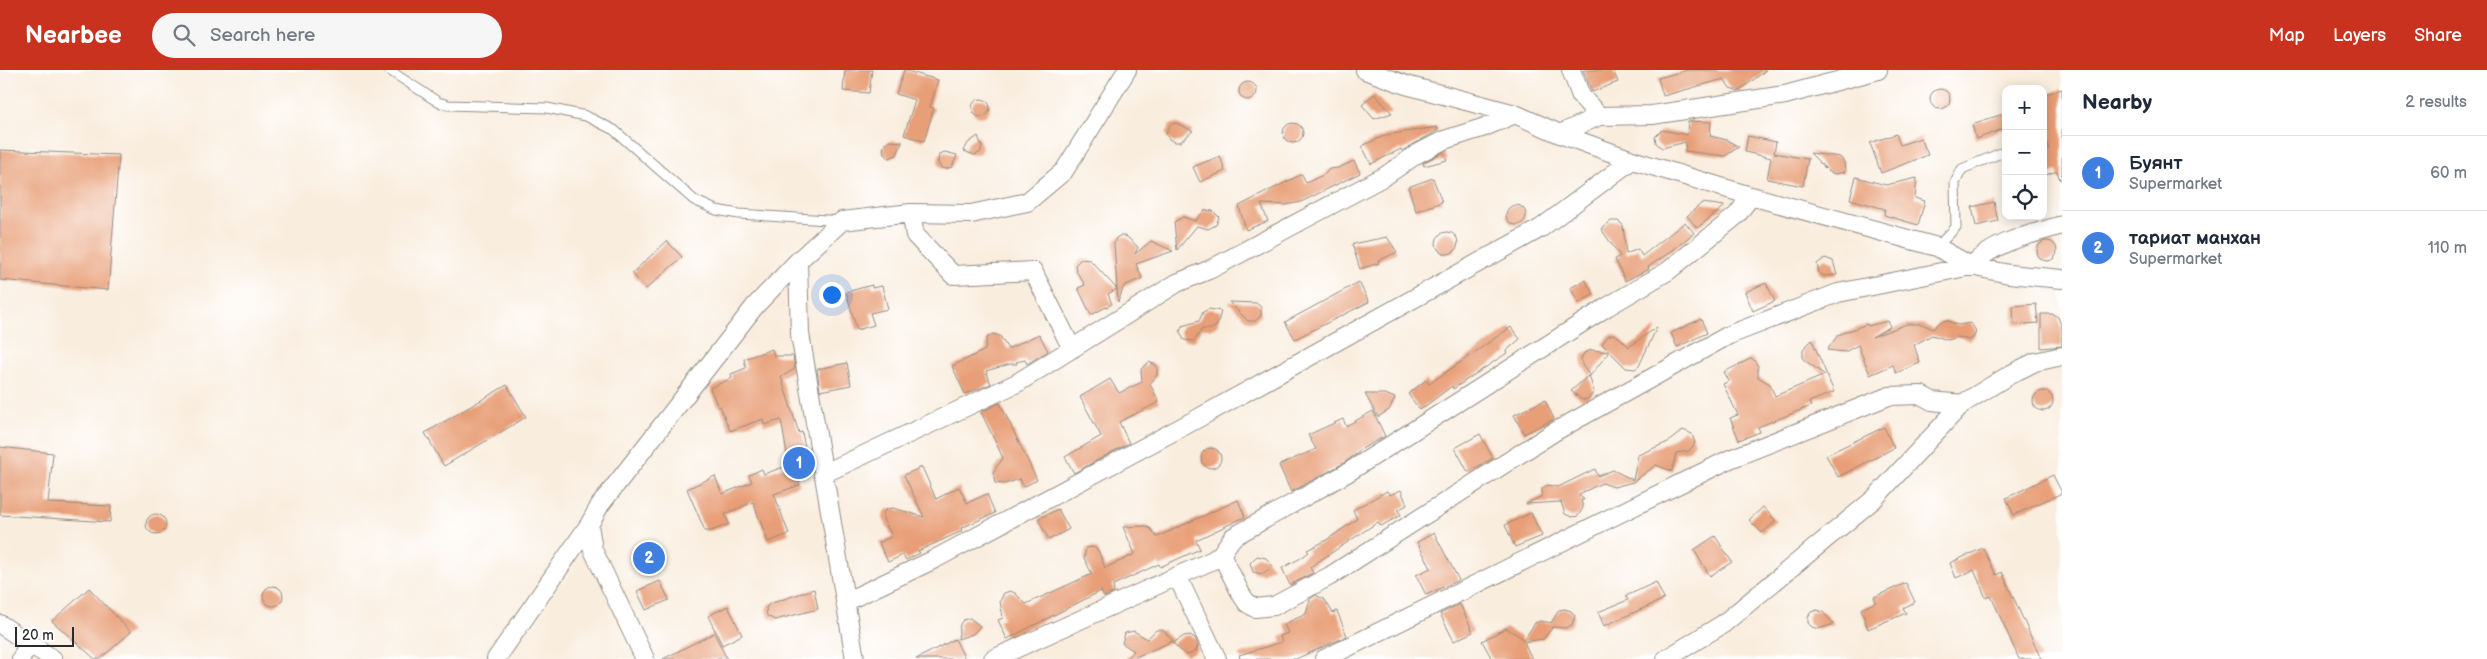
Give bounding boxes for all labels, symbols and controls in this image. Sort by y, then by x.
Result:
search box [152,13,502,58]
text: Nearbee [25,21,122,50]
icon: search [170,21,198,49]
text: Search here [210,24,315,47]
text: Map [2269,25,2305,46]
text: Layers [2333,25,2386,46]
text: Share [2414,25,2462,46]
map controls [2002,85,2047,220]
button: + [2002,85,2047,130]
text: Nearby [2082,90,2152,115]
text: 2 results [2405,93,2467,112]
button: − [2002,130,2047,175]
text: Буянт [2129,152,2183,175]
text: 1 [2095,164,2101,183]
text: 60 m [2430,164,2467,183]
button: locate [2002,175,2047,220]
text: Supermarket [2129,175,2222,194]
text: тариат манхан [2129,227,2261,250]
text: 2 [2093,239,2103,258]
text: 110 m [2428,239,2467,258]
text: Supermarket [2129,250,2222,269]
your location [819,282,845,308]
pin: 1 [783,444,815,482]
pin: 2 [633,539,665,577]
scale bar [15,624,74,647]
text: 20 m [22,627,54,644]

